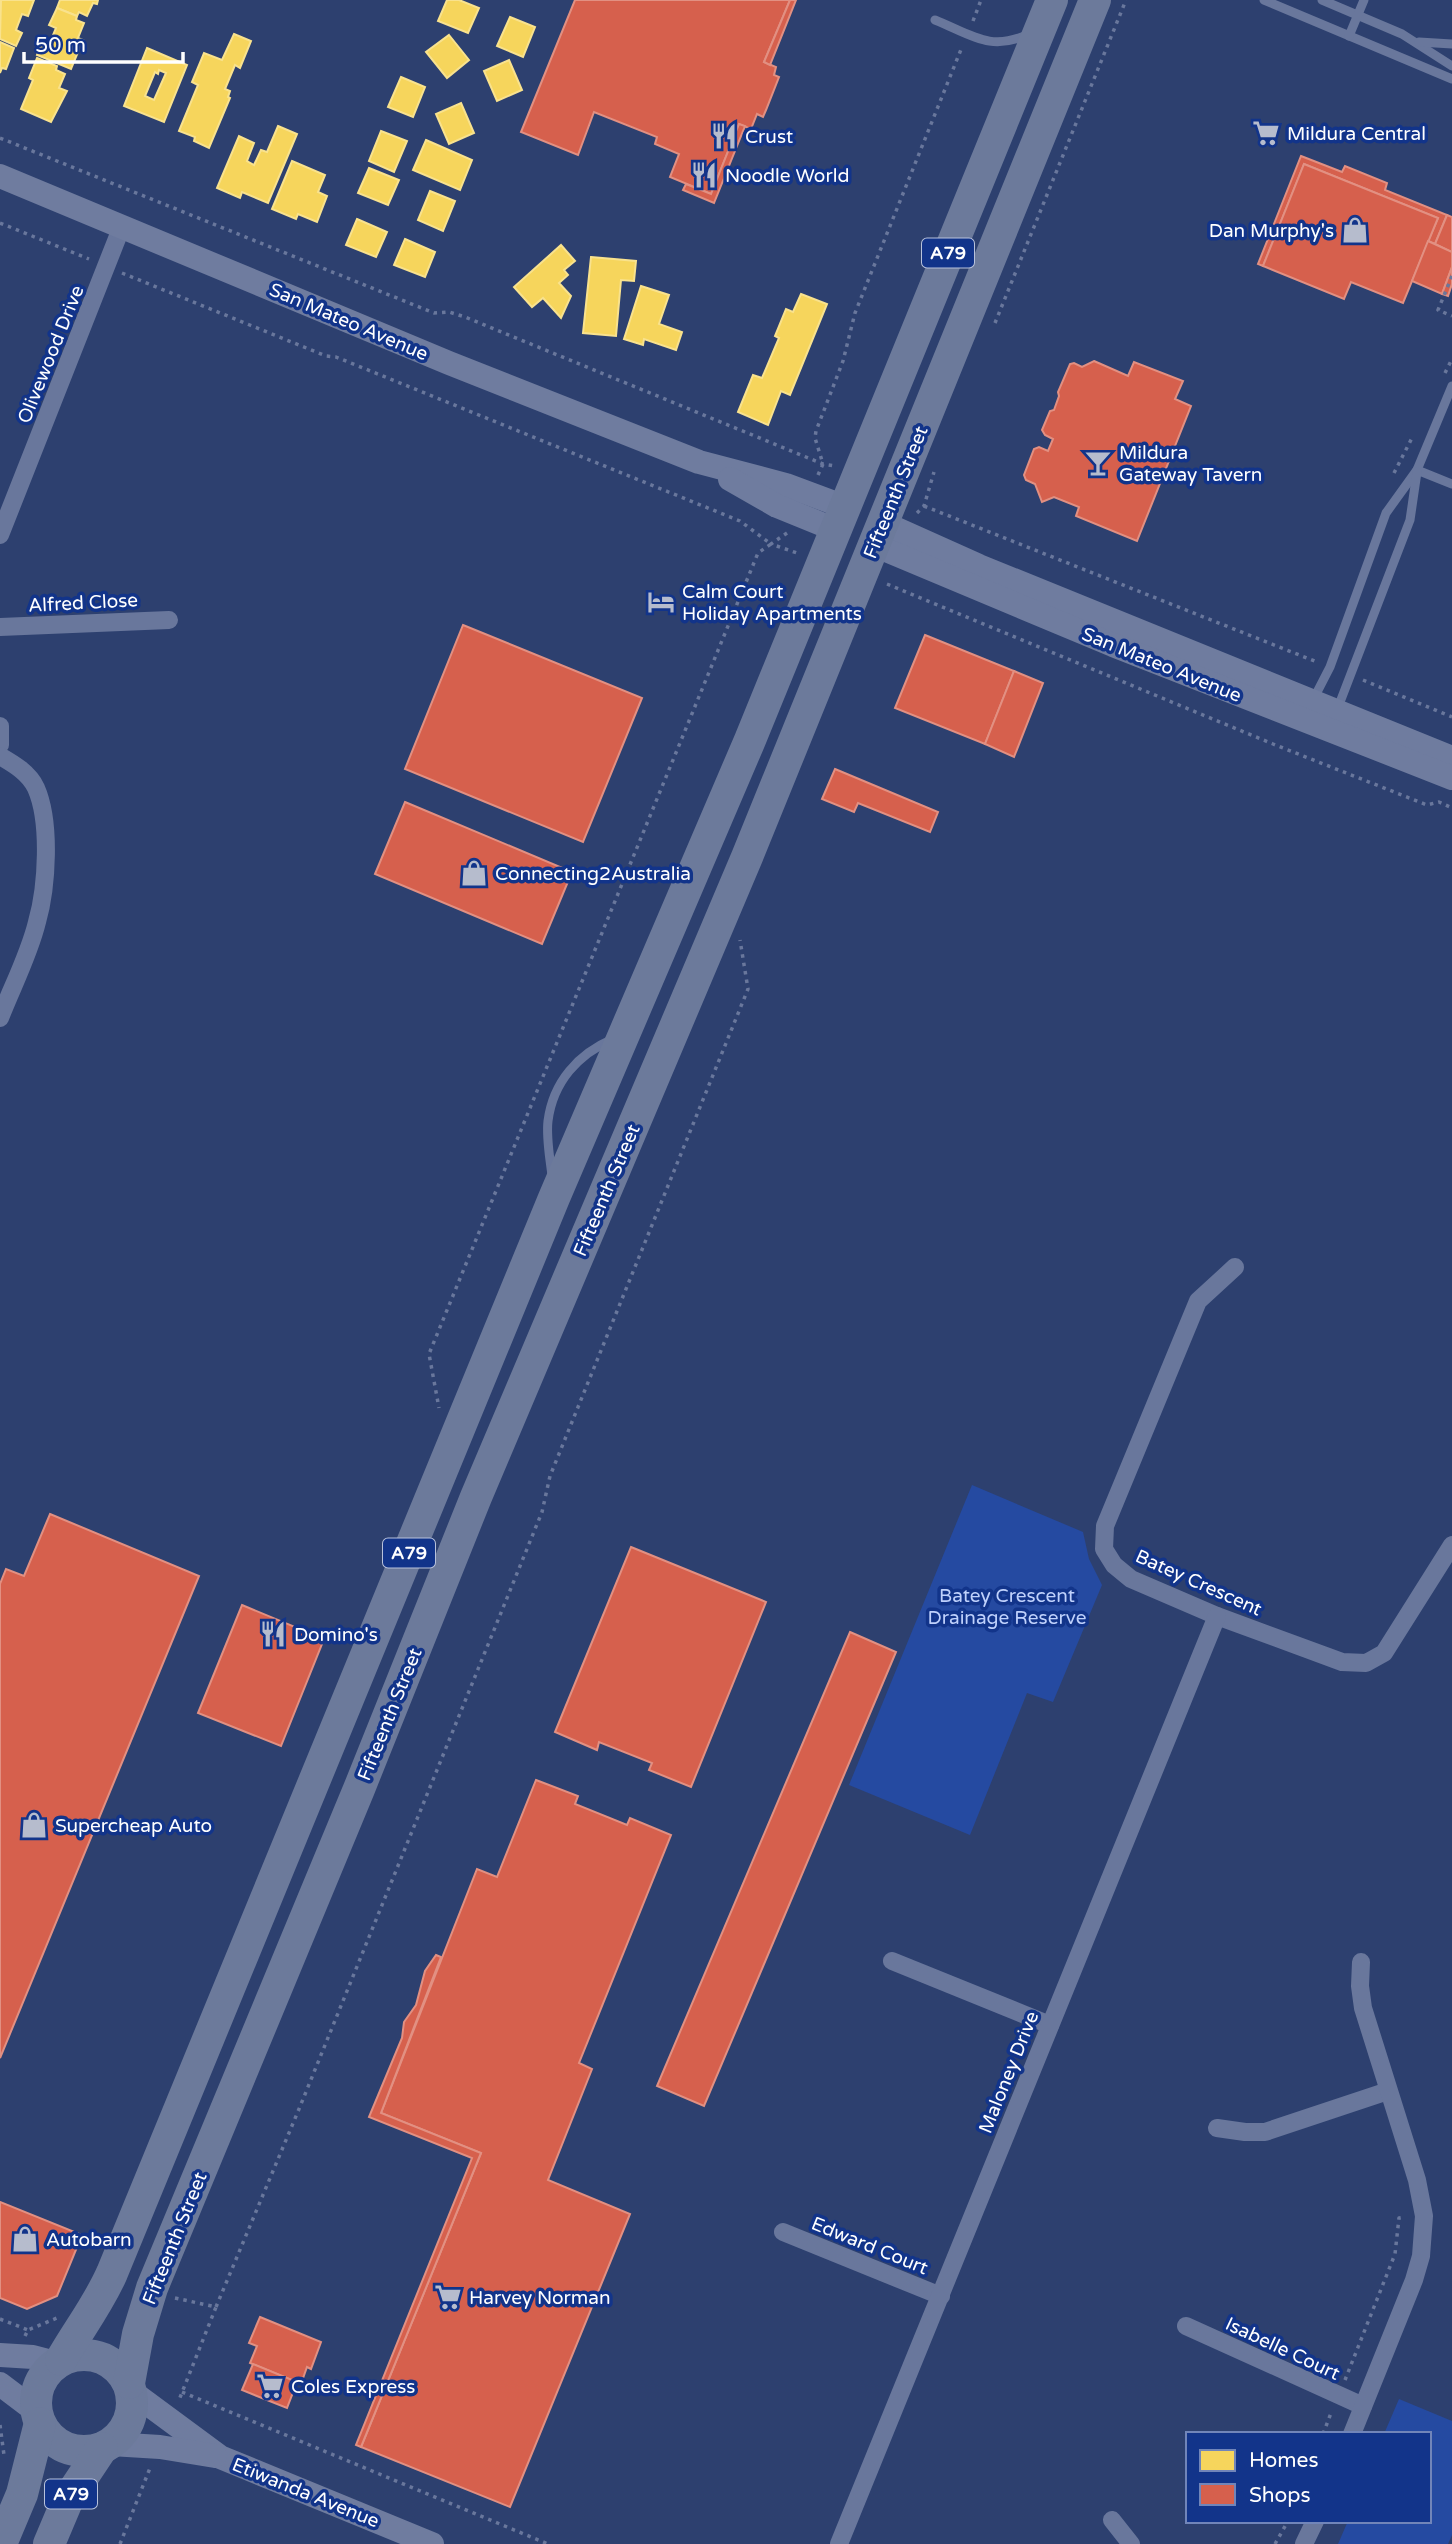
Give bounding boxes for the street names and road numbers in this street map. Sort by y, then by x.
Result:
road number: A79 [922,239,974,268]
street label: San Mateo Avenue [266,279,431,365]
street label: Olivewood Drive [13,282,89,427]
street label: Fifteenth Street [859,423,933,562]
street label: Alfred Close [28,589,139,617]
street label: San Mateo Avenue [1079,623,1245,707]
street label: Fifteenth Street [569,1121,645,1260]
road number: A79 [383,1538,435,1568]
street label: Batey Crescent [1132,1545,1265,1621]
street label: Fifteenth Street [353,1645,427,1784]
street label: Maloney Drive [974,2008,1043,2137]
street label: Fifteenth Street [138,2169,212,2308]
street label: Edward Court [808,2213,931,2279]
street label: Isabelle Court [1222,2313,1343,2385]
street label: Etiwanda Avenue [229,2453,382,2532]
road number: A79 [45,2480,97,2508]

